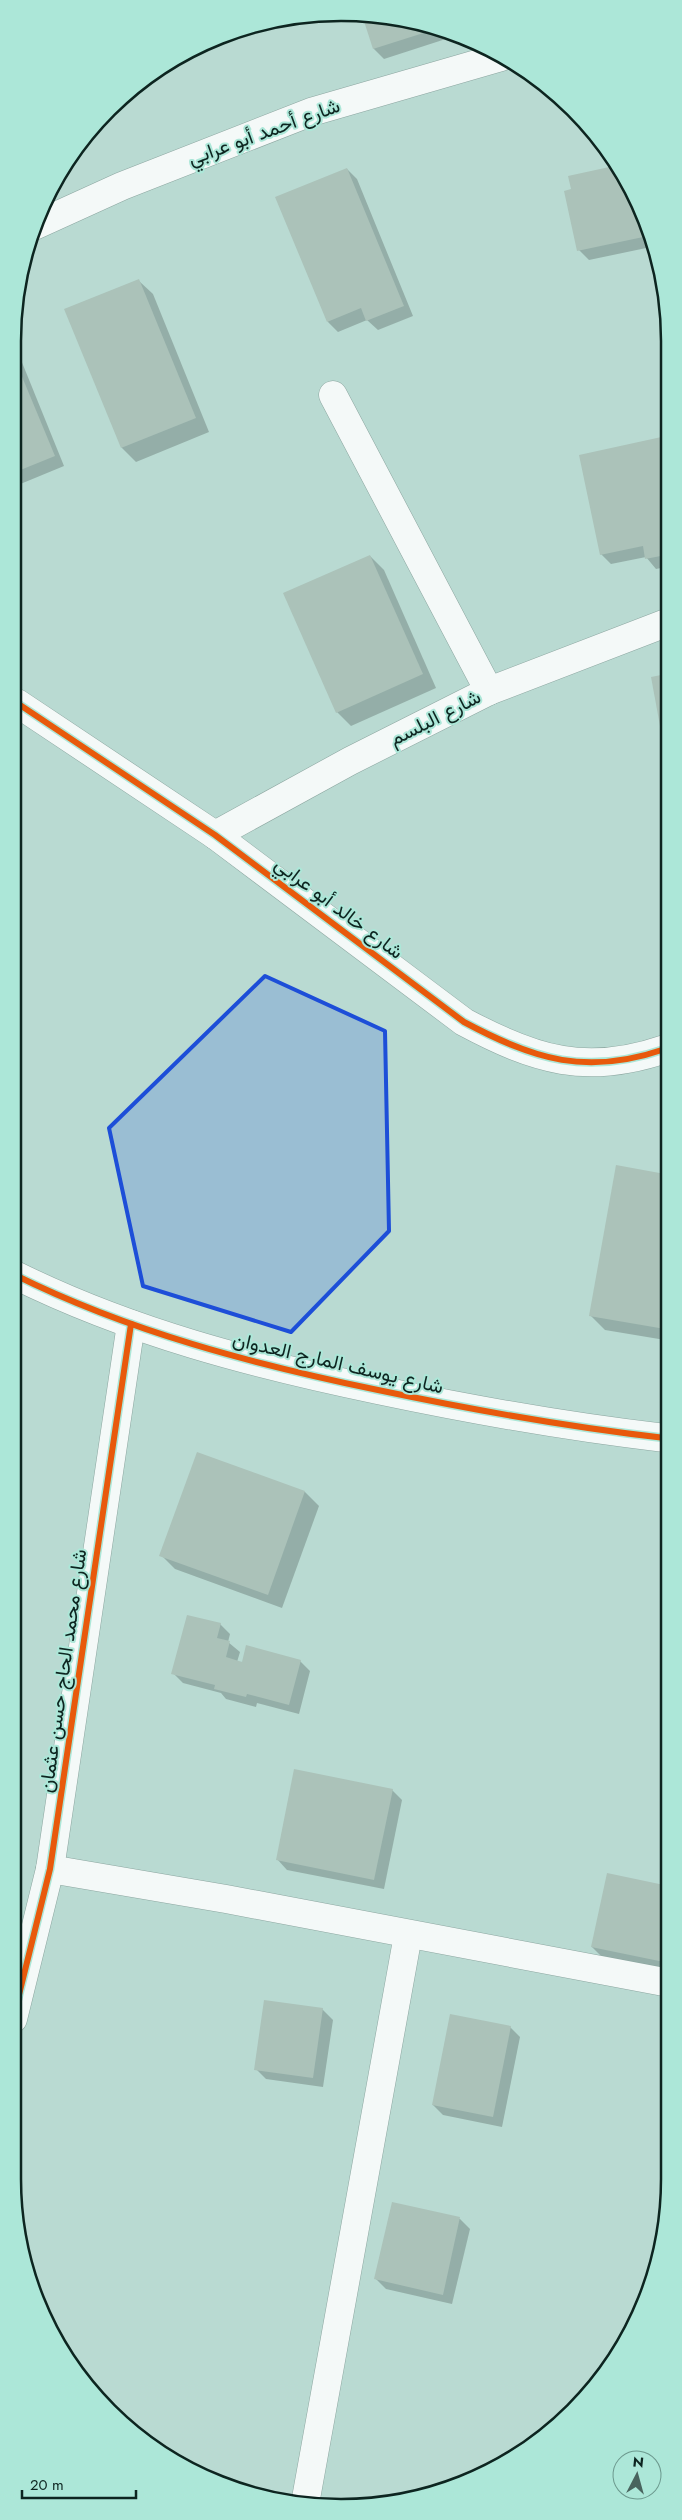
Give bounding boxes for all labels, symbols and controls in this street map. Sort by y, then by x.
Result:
street label: شارع أحمد أبو عرابي [184,91,345,175]
street label: شارع البلسم [384,682,486,754]
street label: شارع خالد أبو عرابي [267,850,410,968]
street label: شارع يوسف المارج العدوان [230,1325,446,1401]
street label: شارع محمد الحاج حسن عثمان [32,1547,94,1795]
north arrow [612,2450,662,2500]
text: N [632,2452,645,2473]
scale bar [22,2468,136,2500]
text: 20 m [30,2474,64,2496]

